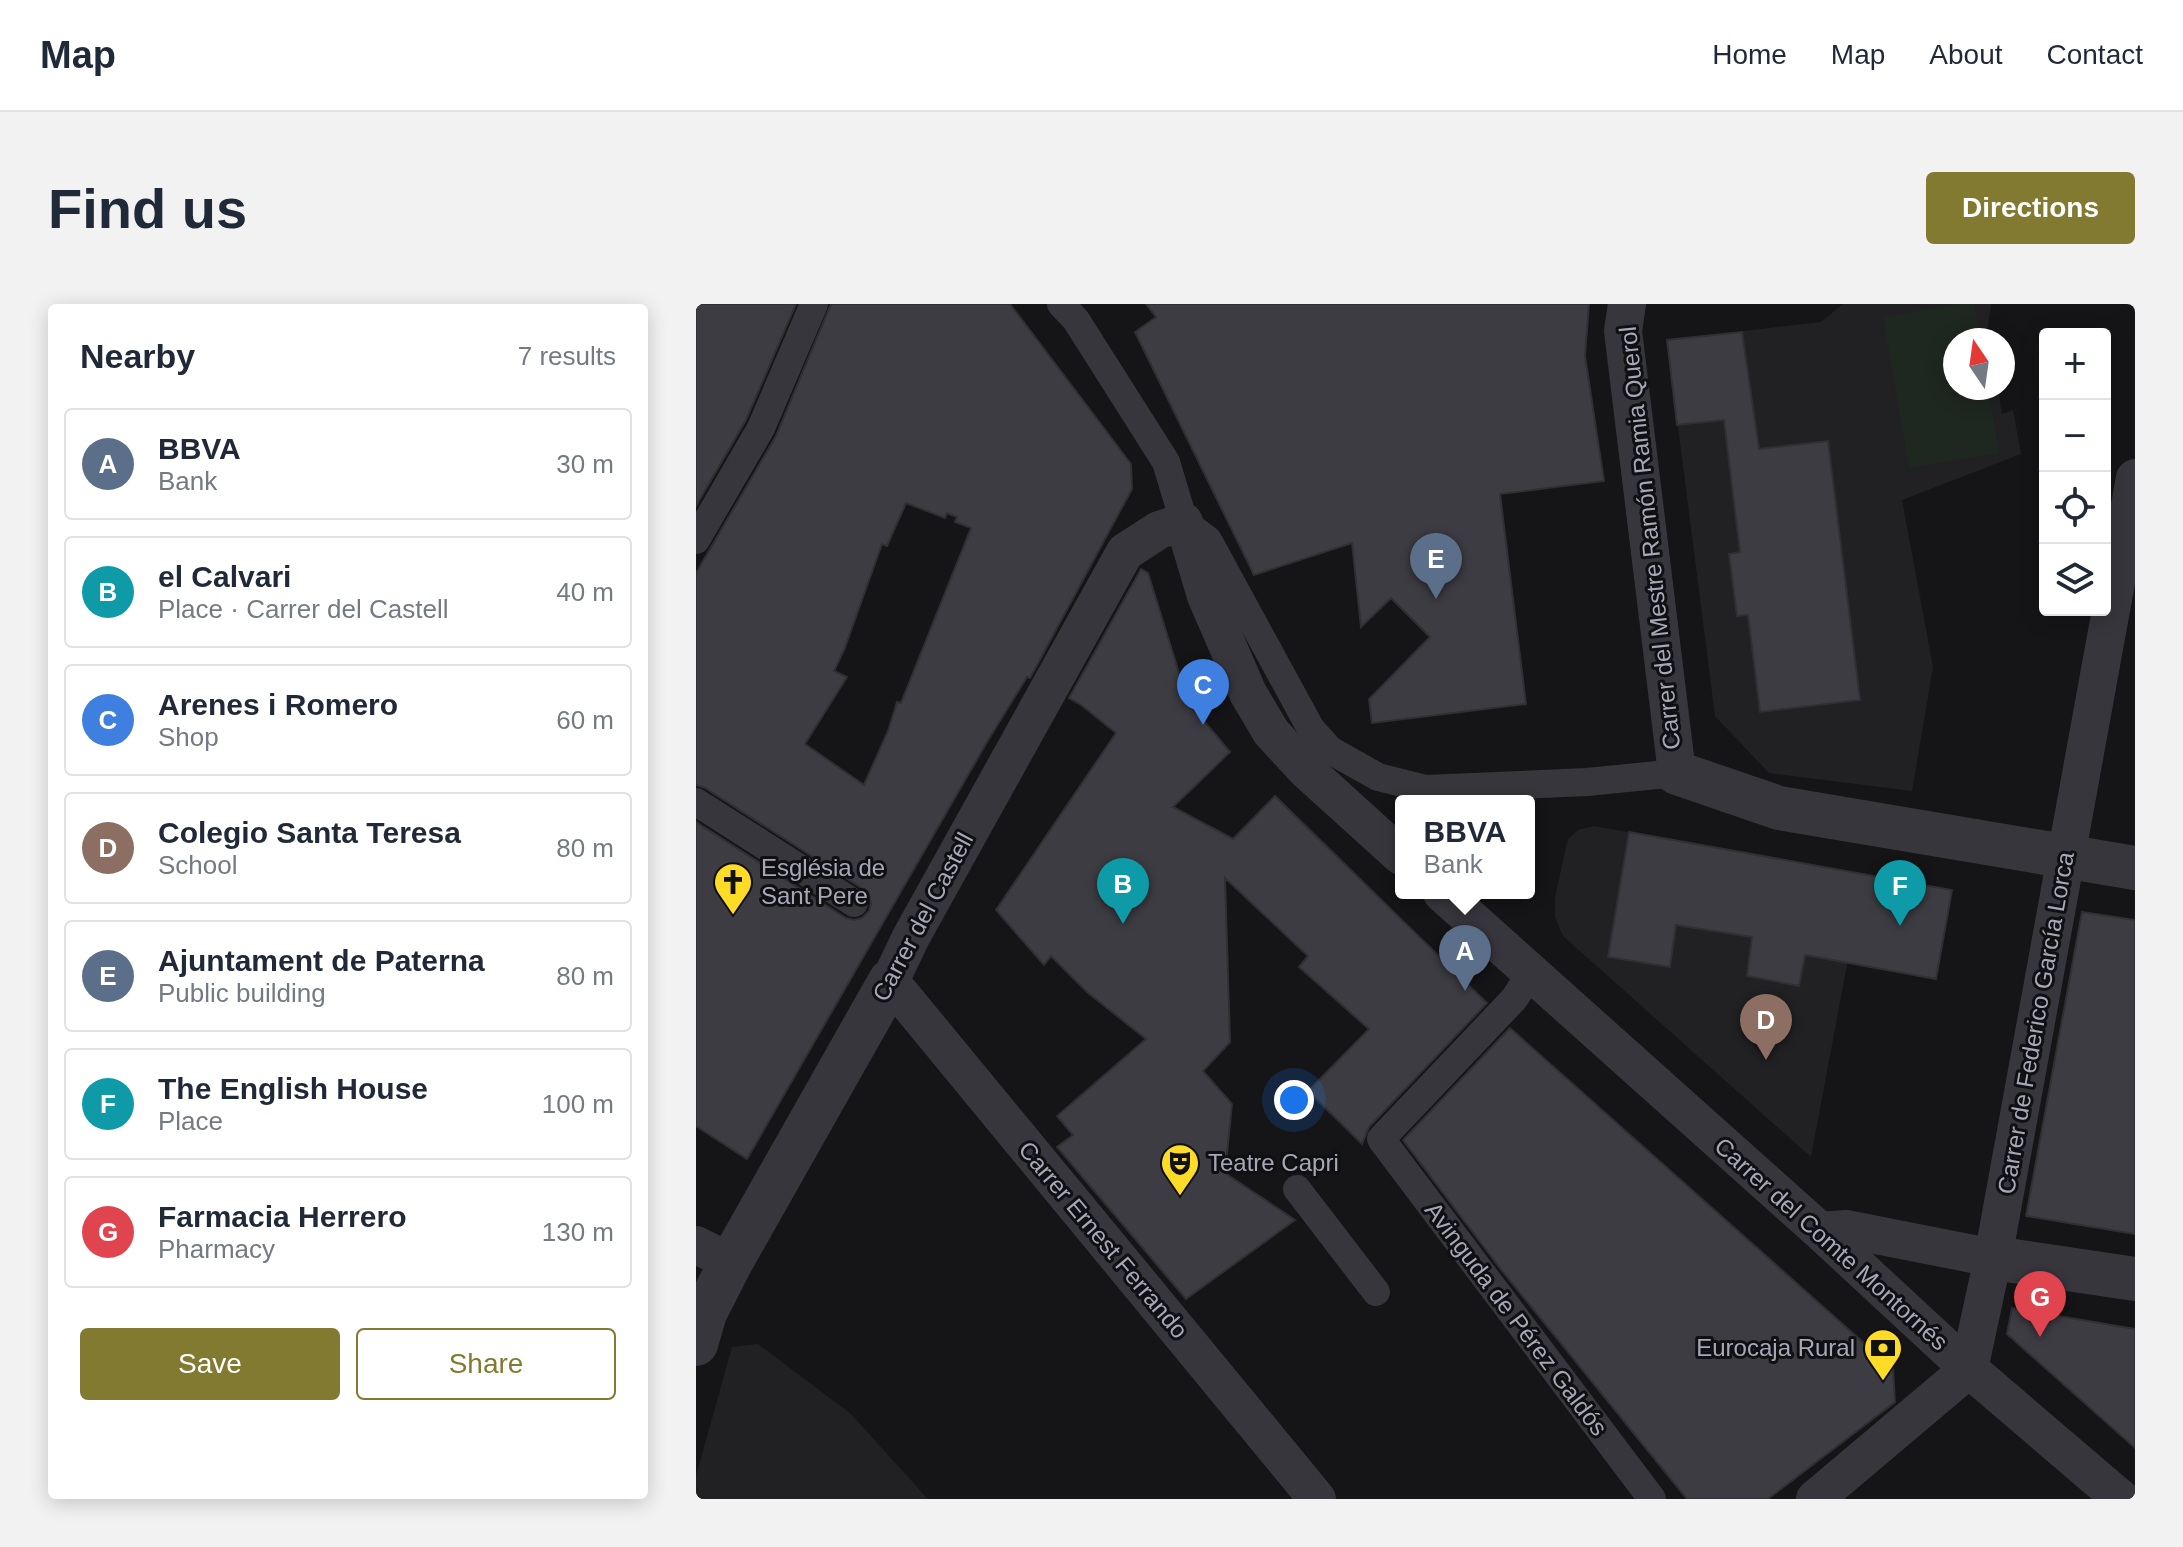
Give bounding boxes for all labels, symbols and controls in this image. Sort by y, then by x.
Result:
text: Map [40,34,116,76]
text: Home [1712,39,1787,70]
text: Map [1831,39,1885,70]
text: About [1929,39,2003,70]
text: Contact [2047,39,2143,70]
button: Directions [1926,172,2135,244]
text: Find us [48,177,247,240]
street label: Carrer del Mestre Ramón Ramia Querol [1614,325,1685,751]
north arrow [1943,328,2015,400]
map controls [2039,328,2111,616]
button: + [2039,328,2111,400]
text: Nearby [80,337,195,375]
text: 7 results [518,341,616,371]
button: − [2039,400,2111,472]
text: BBVA [158,432,241,465]
text: A [99,449,117,479]
text: 30 m [556,449,614,479]
text: Bank [158,466,217,496]
button: locate [2039,472,2111,544]
pin: E [1410,533,1462,599]
button: layers [2039,544,2111,616]
text: el Calvari [158,560,291,593]
text: B [99,577,117,607]
text: 40 m [556,577,614,607]
text: Place · Carrer del Castell [158,594,448,624]
pin: C [1177,659,1229,725]
text: Arenes i Romero [158,688,398,721]
text: C [99,705,117,735]
text: 60 m [556,705,614,735]
text: Shop [158,722,219,752]
popup [1395,795,1535,899]
text: BBVA [1424,815,1506,848]
text: Colegio Santa Teresa [158,816,461,849]
street label: Carrer del Castell [867,828,978,1006]
text: D [99,833,117,863]
text: 80 m [556,833,614,863]
text: Bank [1424,849,1483,879]
street label: Carrer de Federico García Lorca [1992,849,2079,1196]
text: School [158,850,238,880]
place label: Església de Sant Pere [761,854,885,909]
pin: B [1097,858,1149,924]
pin: F [1874,860,1926,926]
church icon: Església de Sant Pere [712,861,754,916]
pin: A [1439,925,1491,991]
text: Ajuntament de Paterna [158,944,485,977]
text: E [99,961,117,991]
text: 80 m [556,961,614,991]
text: Public building [158,978,326,1008]
pin: D [1740,994,1792,1060]
text: The English House [158,1072,428,1105]
your location [1274,1080,1314,1120]
text: F [100,1089,116,1119]
text: 100 m [542,1089,614,1119]
text: Place [158,1106,223,1136]
street label: Carrer del Comte Montornés [1709,1132,1953,1355]
street label: Carrer Ernest Ferrando [1013,1136,1193,1343]
theatre icon: Teatre Capri [1159,1142,1201,1197]
place label: Teatre Capri [1208,1149,1339,1176]
street label: Avinguda de Pérez Galdós [1420,1197,1613,1441]
text: Farmacia Herrero [158,1200,406,1233]
text: G [98,1217,118,1247]
text: 130 m [542,1217,614,1247]
text: Pharmacy [158,1234,275,1264]
pin: G [2014,1271,2066,1337]
bank icon: Eurocaja Rural [1862,1327,1904,1382]
button: Save [80,1328,340,1400]
button: Share [356,1328,616,1400]
place label: Eurocaja Rural [1696,1334,1855,1361]

